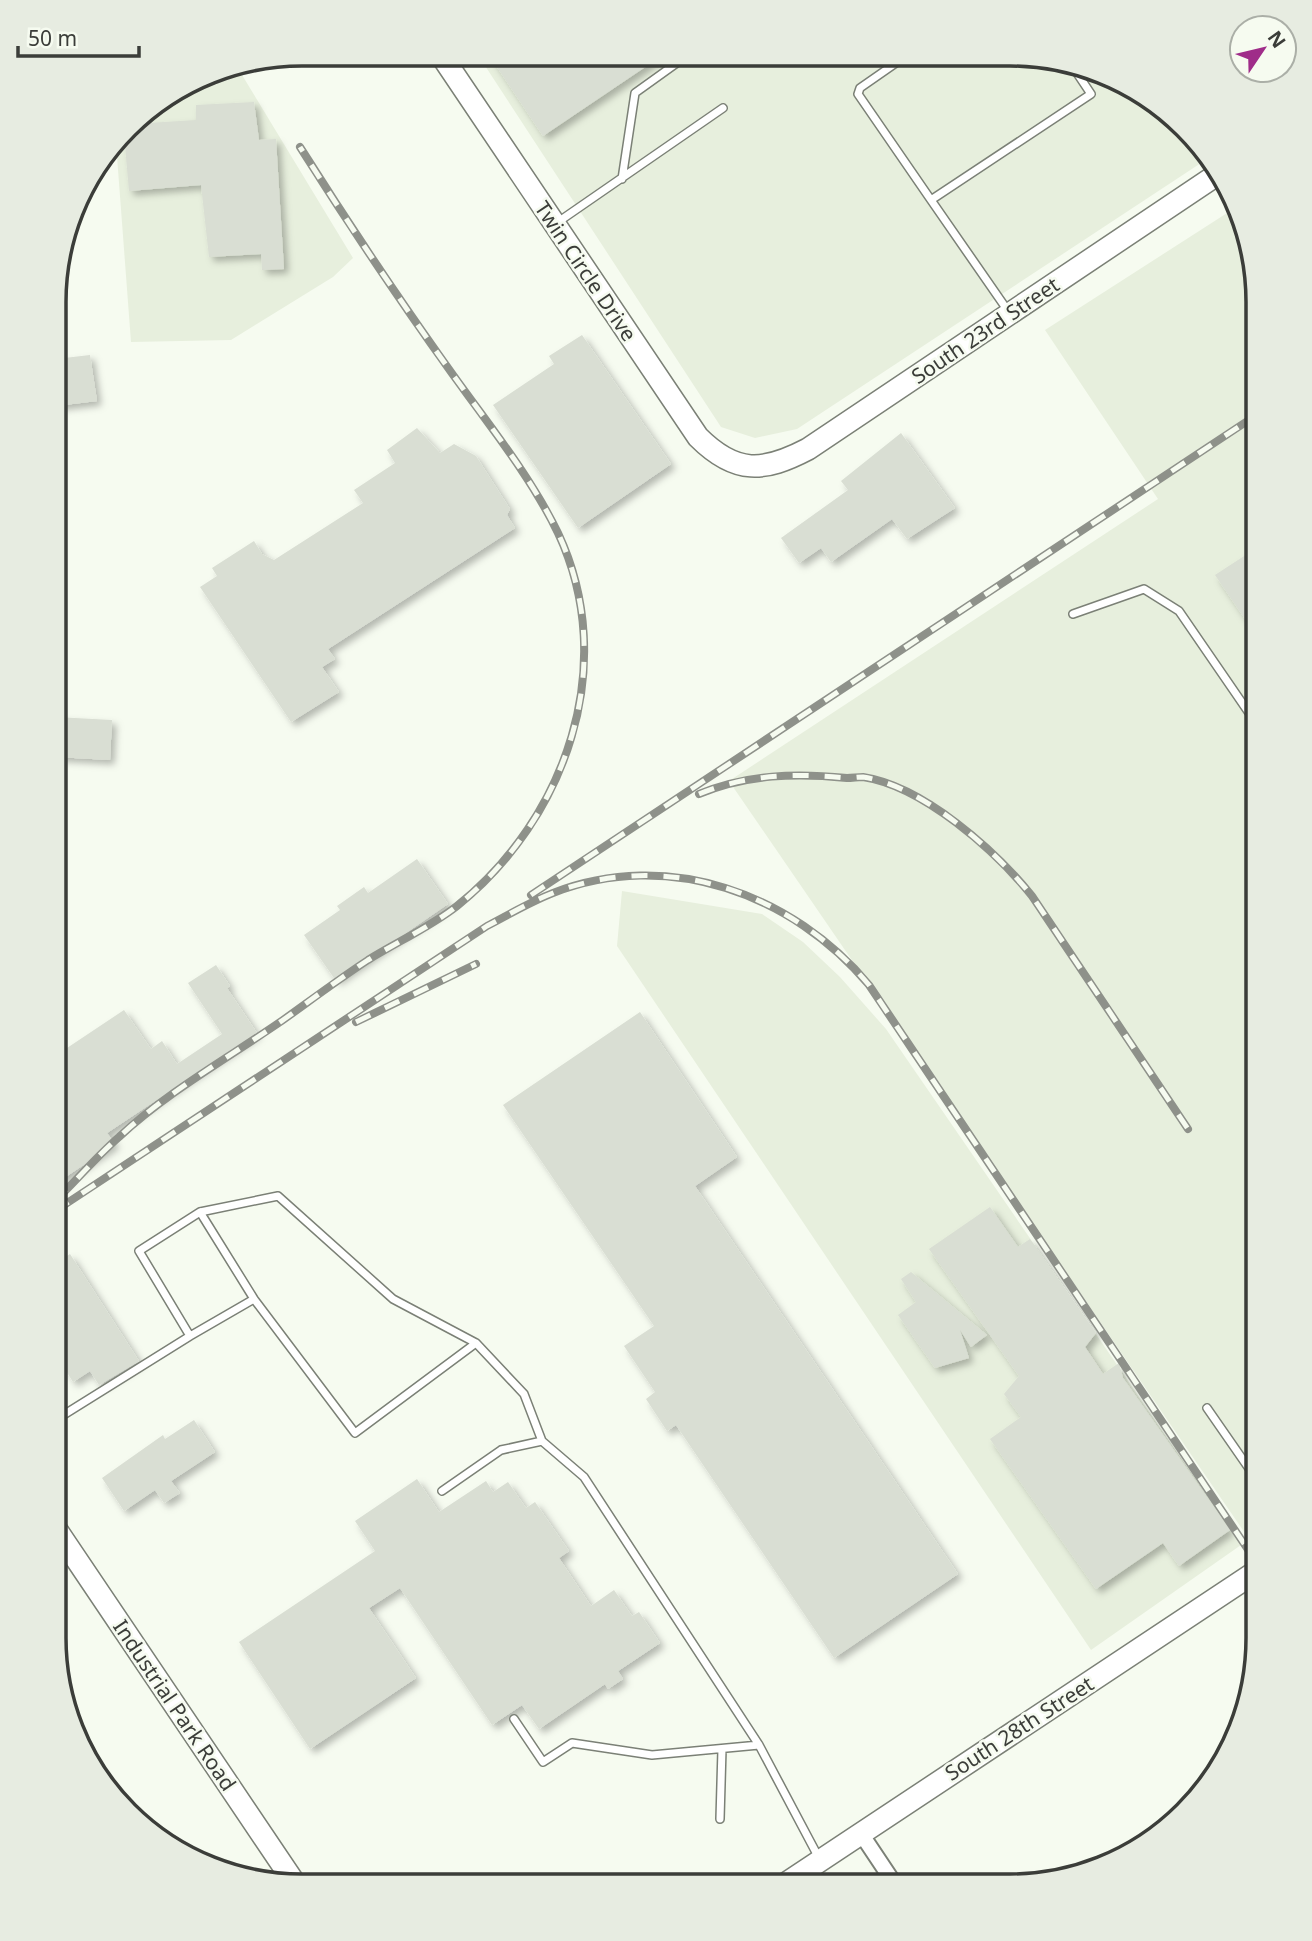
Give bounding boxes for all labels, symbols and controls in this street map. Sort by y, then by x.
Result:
scale bar [18,14,138,58]
north arrow [1228,14,1298,84]
text: 50 m [28,24,77,52]
text: N [1262,25,1292,53]
street label: Twin Circle Drive [529,195,643,347]
street label: South 23rd Street [906,270,1065,390]
street label: Industrial Park Road [107,1614,243,1796]
street label: South 28th Street [939,1669,1099,1787]

